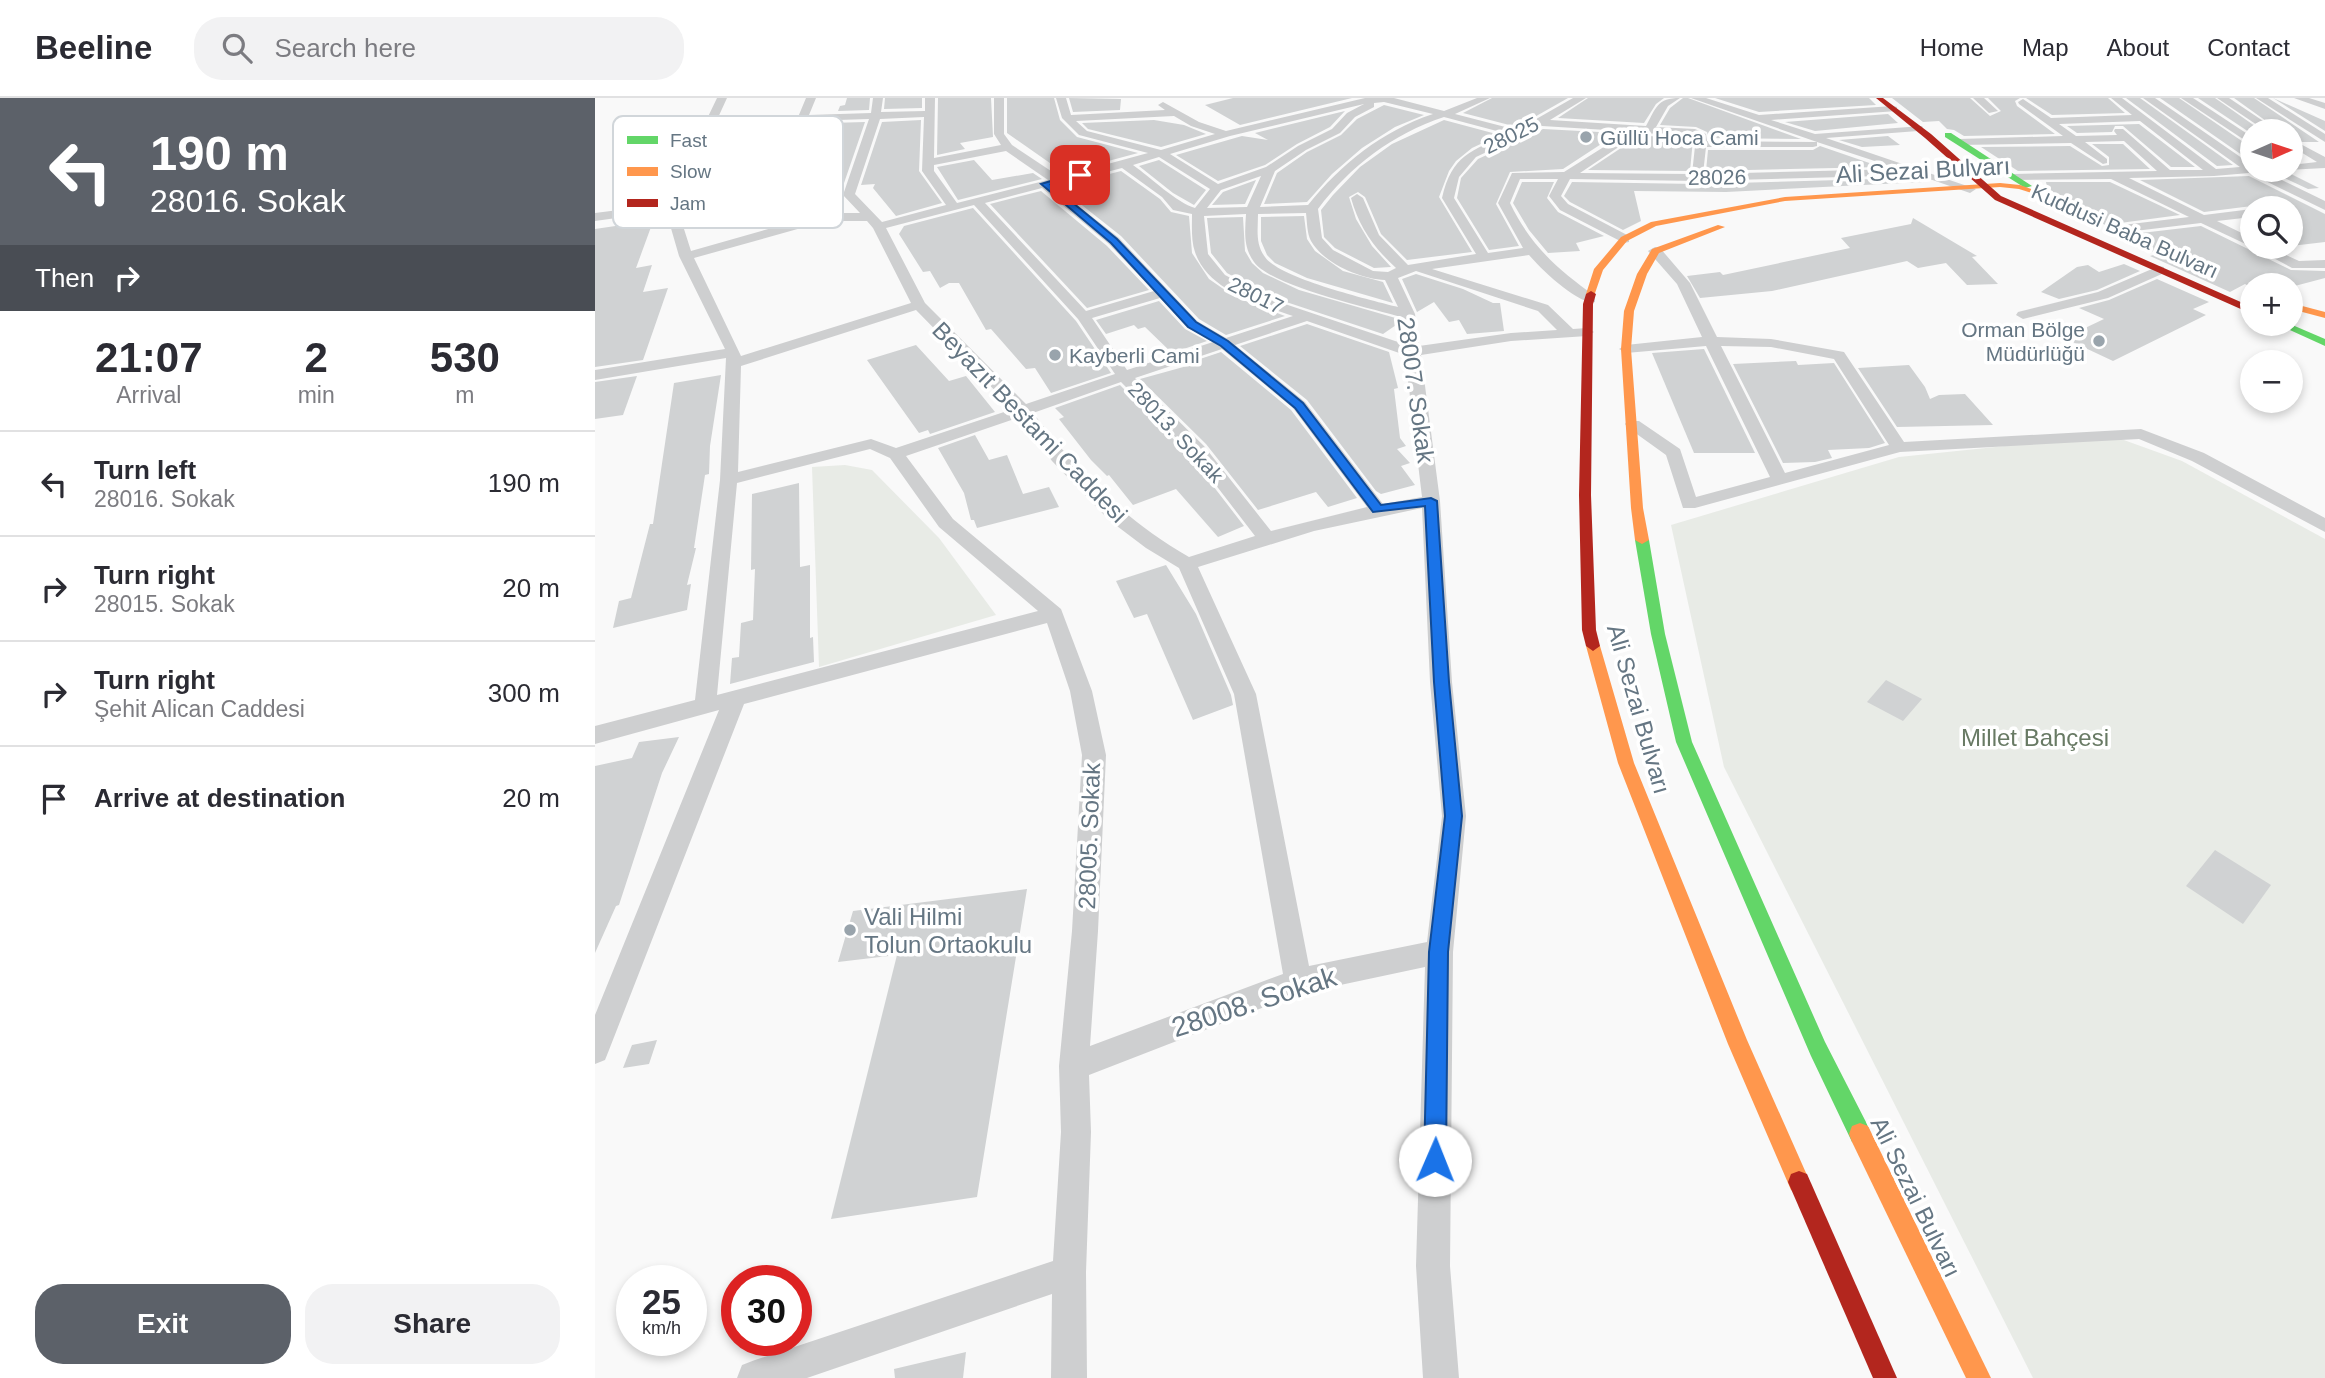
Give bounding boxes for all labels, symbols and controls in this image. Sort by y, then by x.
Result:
search box [194,17,684,80]
text: Beeline [35,29,152,66]
icon: search [218,29,256,67]
text: Search here [274,33,416,63]
text: Home [1920,34,1984,61]
text: Map [2022,34,2069,61]
text: About [2107,34,2169,61]
text: Contact [2207,34,2290,61]
street label: 28025 [1480,112,1542,158]
legend [613,116,843,228]
north arrow [2240,119,2303,182]
map controls [2240,119,2303,413]
icon: left [35,126,126,217]
text: 190 m [150,126,289,180]
place label: Güllü Hoca Cami [1600,126,1759,149]
marker: Güllü Hoca Cami [1578,129,1594,145]
text: Fast [670,130,708,151]
pin [1050,145,1110,205]
street label: Ali Sezai Bulvarı [1835,152,2011,188]
icon: arrive [1061,156,1099,194]
text: Slow [670,161,711,182]
street label: 28026 [1688,165,1746,189]
street label: Kuddusi Baba Bulvarı [2028,179,2222,283]
text: 28016. Sokak [150,183,346,219]
text: Jam [670,193,706,214]
button: search [2240,196,2303,259]
icon: right [108,259,146,297]
text: Then [35,263,94,293]
street label: 28017 [1225,272,1287,318]
button: + [2240,273,2303,336]
street label: 28007. Sokak [1392,315,1440,466]
street label: Beyazıt Bestami Caddesi [927,316,1133,528]
place label: Orman Bölge Müdürlüğü [1961,318,2085,365]
marker: Orman Bölge Müdürlüğü [2091,333,2107,349]
text: 21:07 [95,334,203,381]
text: 2 [304,334,328,381]
text: 530 [430,334,500,381]
place label: Kayberli Cami [1069,344,1200,367]
marker: Kayberli Cami [1047,347,1063,363]
button: − [2240,350,2303,413]
street label: 28013. Sokak [1124,377,1229,487]
text: Arrival [116,382,181,408]
text: min [298,382,335,408]
text: m [455,382,474,408]
text: Turn left [94,455,196,485]
icon: left [35,465,73,503]
text: 190 m [488,468,560,498]
text: 28016. Sokak [94,486,235,512]
text: Turn right [94,560,215,590]
icon: right [35,570,73,608]
text: 20 m [502,573,560,603]
text: 28015. Sokak [94,591,235,617]
street label: Ali Sezai Bulvarı [1602,621,1676,797]
text: Turn right [94,665,215,695]
icon: right [35,675,73,713]
text: 300 m [488,678,560,708]
text: Şehit Alican Caddesi [94,696,305,722]
park label: Millet Bahçesi [1961,724,2109,751]
street label: 28005. Sokak [1073,761,1105,910]
icon: arrive [35,780,73,818]
text: Arrive at destination [94,783,345,813]
text: 20 m [502,783,560,813]
place label: Vali Hilmi Tolun Ortaokulu [864,903,1032,958]
marker: Vali Hilmi Tolun Ortaokulu [842,922,858,938]
street label: 28008. Sokak [1168,960,1341,1043]
street label: Ali Sezai Bulvarı [1866,1113,1966,1281]
position arrow [1398,1123,1472,1197]
speed limit sign: 30 [721,1265,812,1356]
text: 25 [642,1282,681,1321]
button: Exit [35,1284,291,1364]
button: Share [305,1284,560,1364]
text: km/h [642,1318,681,1338]

